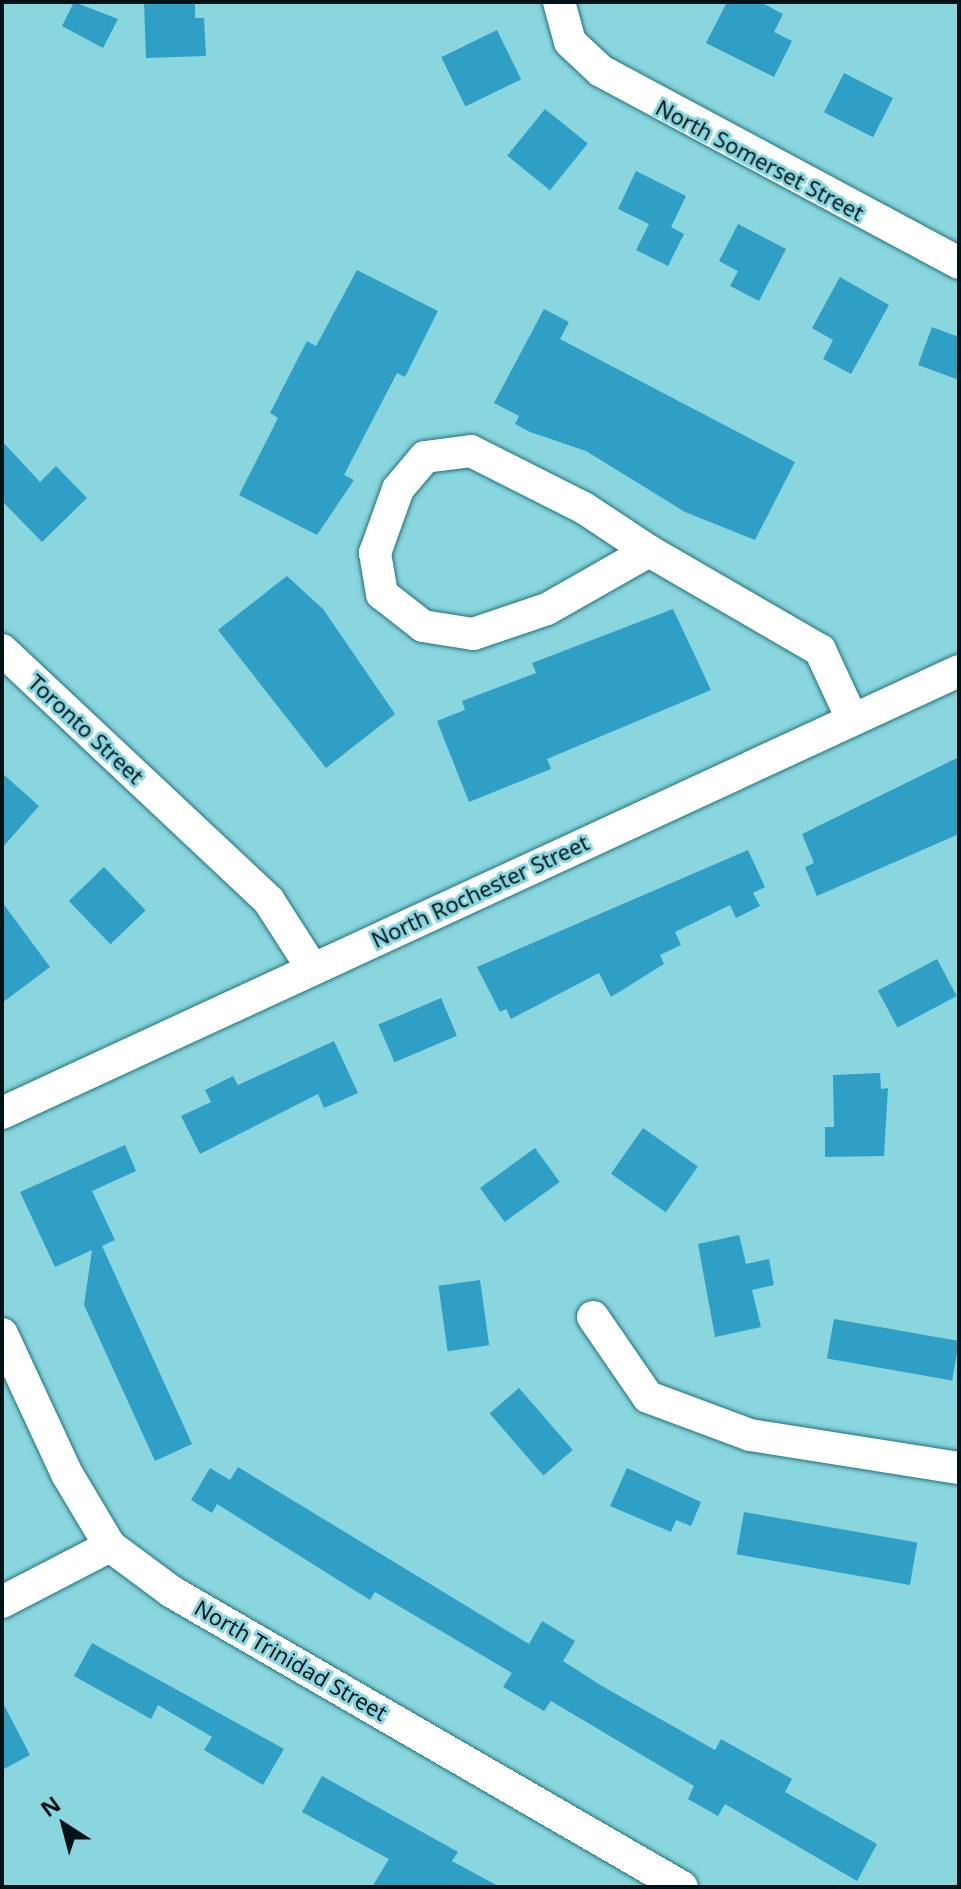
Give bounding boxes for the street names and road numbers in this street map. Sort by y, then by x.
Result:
street label: North Somerset Street [651,94,869,226]
street label: Toronto Street [23,669,149,789]
street label: North Rochester Street [367,829,593,953]
street label: North Trinidad Street [190,1594,392,1726]

